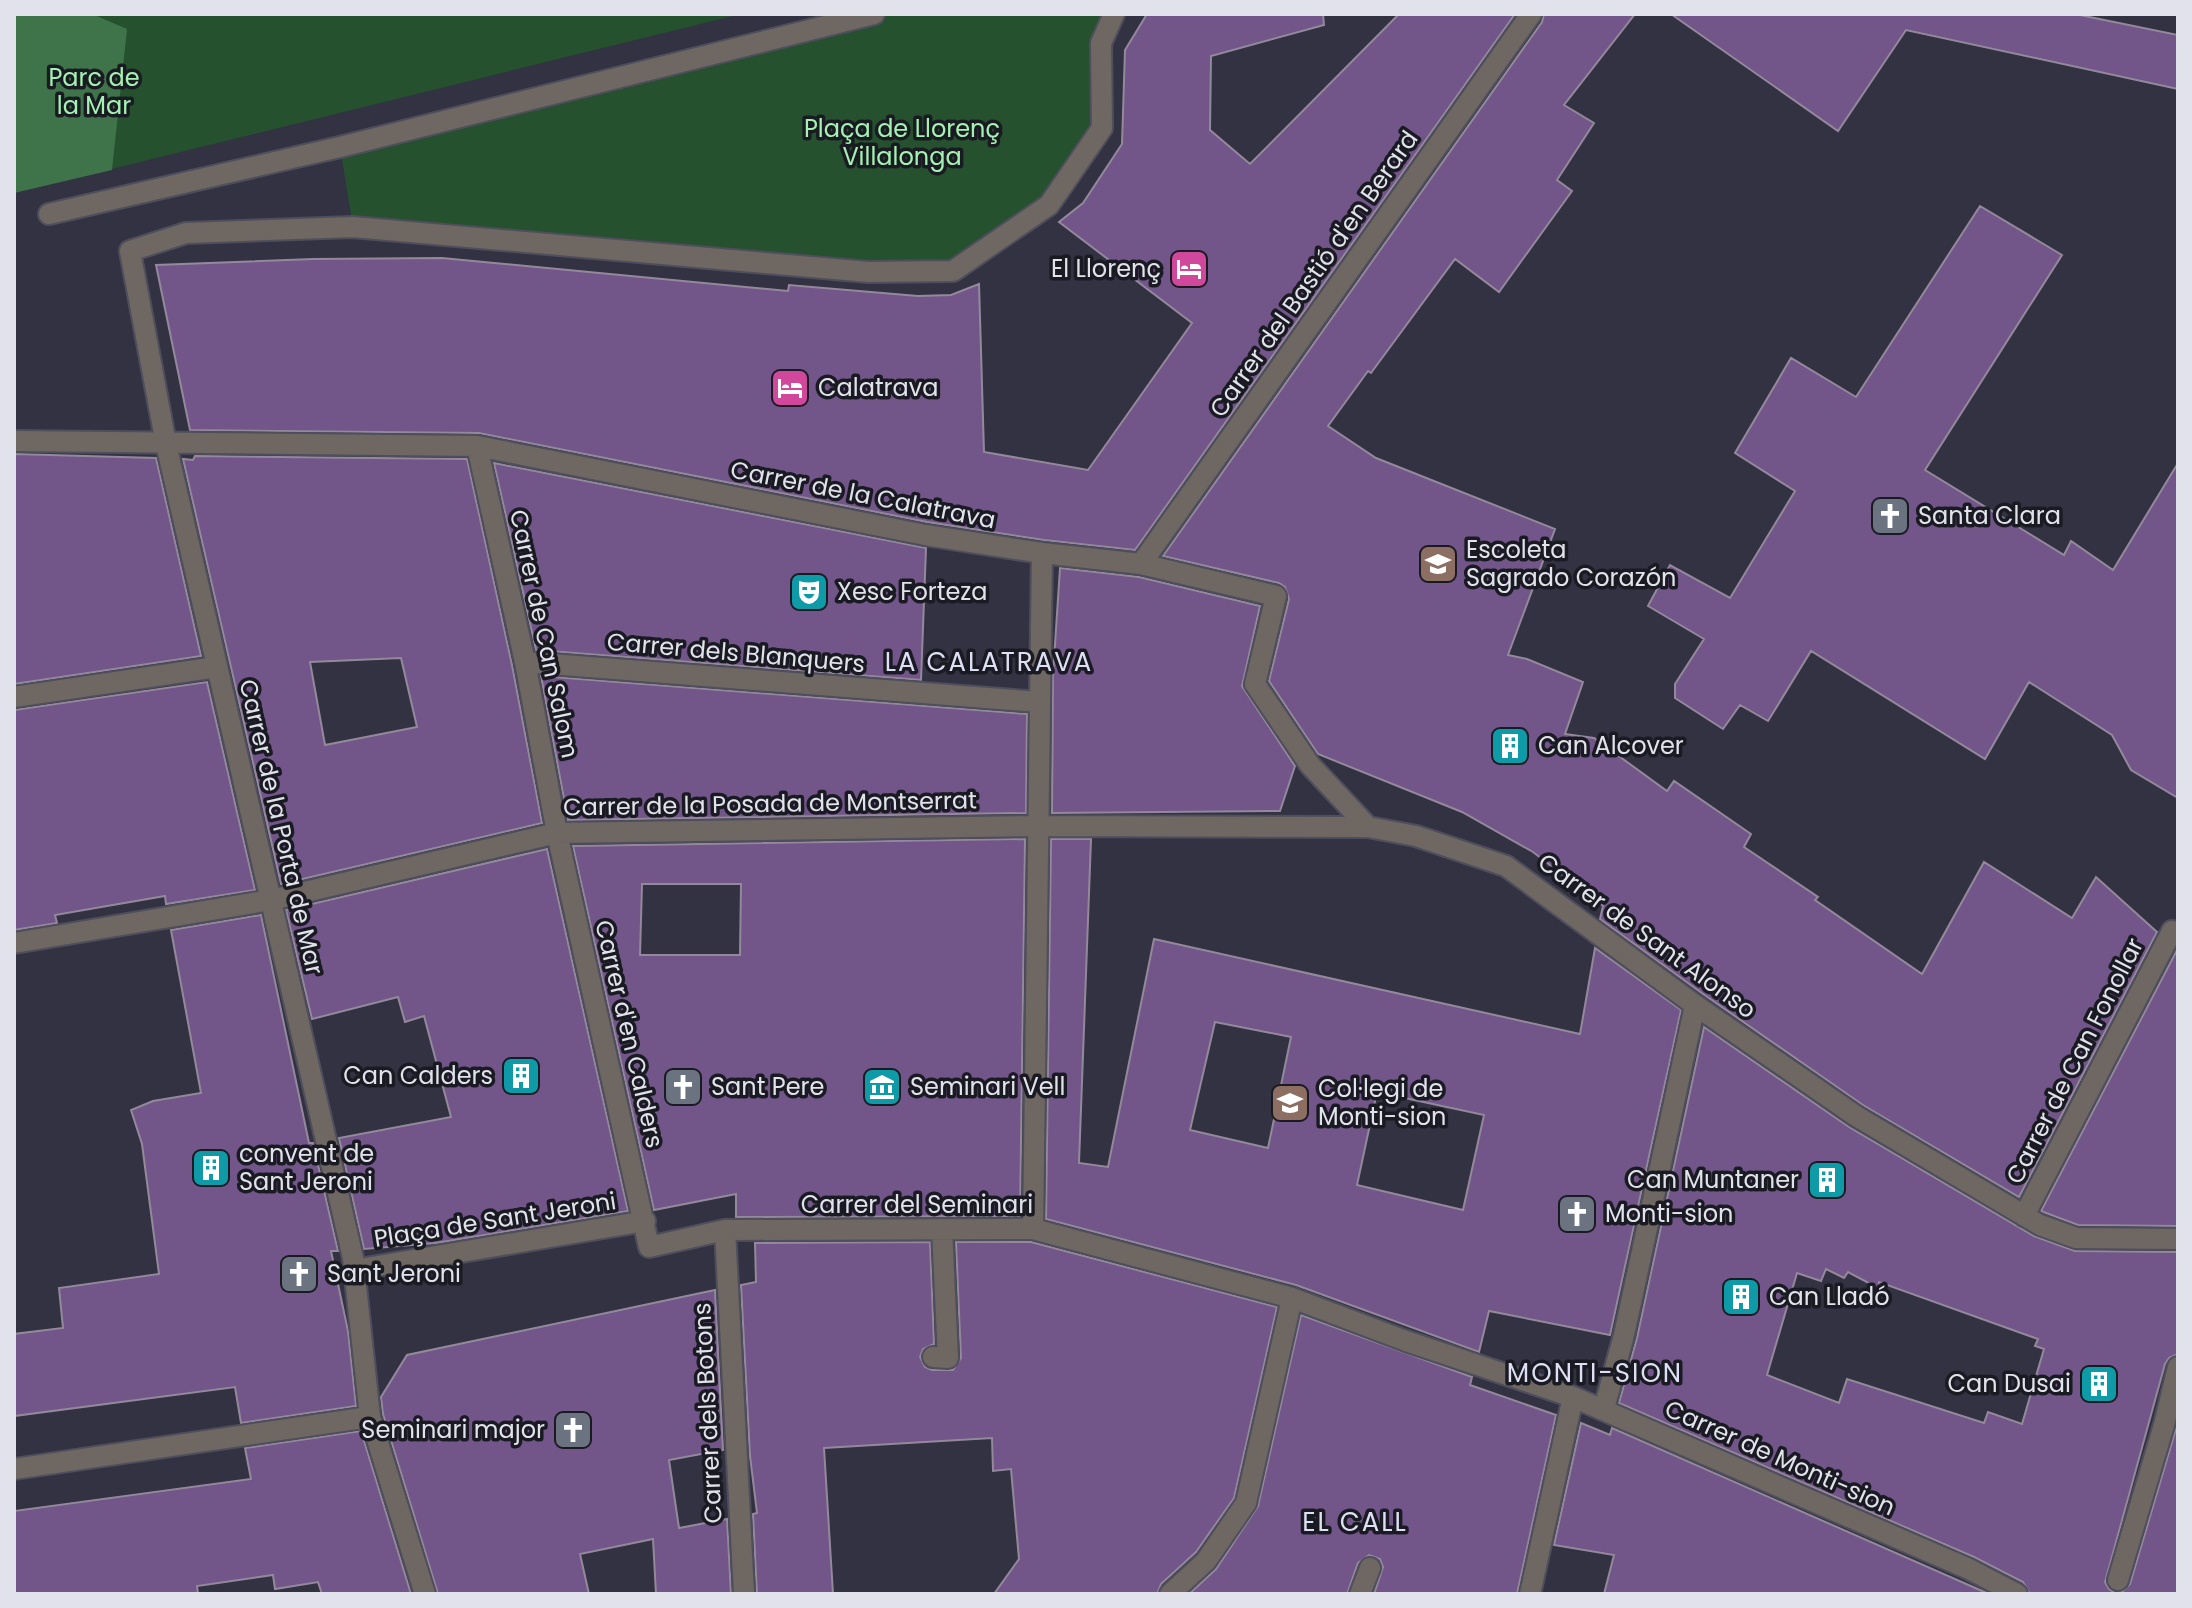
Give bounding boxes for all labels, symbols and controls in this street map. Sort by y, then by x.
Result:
park label: Parc de la Mar [48,61,140,122]
park label: Plaça de Llorenç Villalonga [804,112,1000,173]
street label: Carrer del Bastió d'en Berard [1202,124,1425,424]
hotel icon: El Llorenç [1168,248,1210,290]
place label: El Llorenç [1051,252,1161,285]
hotel icon: Calatrava [769,367,811,409]
place label: Calatrava [818,371,938,404]
street label: Carrer de la Calatrava [728,453,998,536]
church icon: Santa Clara [1869,495,1911,537]
place label: Santa Clara [1918,499,2061,532]
street label: Carrer de Can Salom [502,507,587,761]
place label: Escoleta Sagrado Corazón [1466,533,1676,594]
school or university icon: Escoleta Sagrado Corazón [1417,543,1459,585]
theatre icon: Xesc Forteza [788,571,830,613]
place label: Xesc Forteza [837,575,987,608]
street label: Carrer dels Blanquers [606,625,866,680]
district label: LA CALATRAVA [885,644,1093,680]
street label: Carrer de la Porta de Mar [231,676,332,978]
building icon: Can Alcover [1489,725,1531,767]
place label: Can Alcover [1538,729,1684,762]
street label: Carrer de la Posada de Montserrat [563,783,977,824]
street label: Carrer de Sant Alonso [1532,845,1763,1026]
street label: Carrer d'en Calders [587,917,672,1151]
street label: Carrer de Can Fonollar [1998,932,2151,1189]
building icon: Can Calders [500,1055,542,1097]
place label: Can Calders [343,1059,493,1092]
church icon: Sant Pere [662,1066,704,1108]
museum icon: Seminari Vell [861,1066,903,1108]
place label: Sant Pere [711,1070,824,1103]
place label: Seminari Vell [910,1070,1065,1103]
place label: Col·legi de Monti-sion [1318,1072,1446,1133]
school or university icon: Col·legi de Monti-sion [1269,1082,1311,1124]
place label: convent de Sant Jeroni [239,1137,374,1198]
building icon: convent de Sant Jeroni [190,1147,232,1189]
building icon: Can Muntaner [1806,1159,1848,1201]
place label: Can Muntaner [1627,1163,1799,1196]
street label: Plaça de Sant Jeroni [371,1184,618,1255]
street label: Carrer del Seminari [801,1188,1033,1221]
church icon: Monti-sion [1556,1193,1598,1235]
place label: Monti-sion [1605,1197,1733,1230]
church icon: Sant Jeroni [278,1253,320,1295]
place label: Sant Jeroni [327,1257,461,1290]
building icon: Can Lladó [1720,1276,1762,1318]
place label: Can Lladó [1769,1280,1890,1313]
street label: Carrer dels Botons [685,1302,730,1524]
district label: MONTI-SION [1507,1355,1683,1391]
building icon: Can Dusai [2078,1363,2120,1405]
place label: Can Dusai [1947,1367,2071,1400]
street label: Carrer de Monti-sion [1660,1392,1901,1523]
church icon: Seminari major [552,1409,594,1451]
place label: Seminari major [361,1413,545,1446]
district label: EL CALL [1302,1504,1408,1540]

